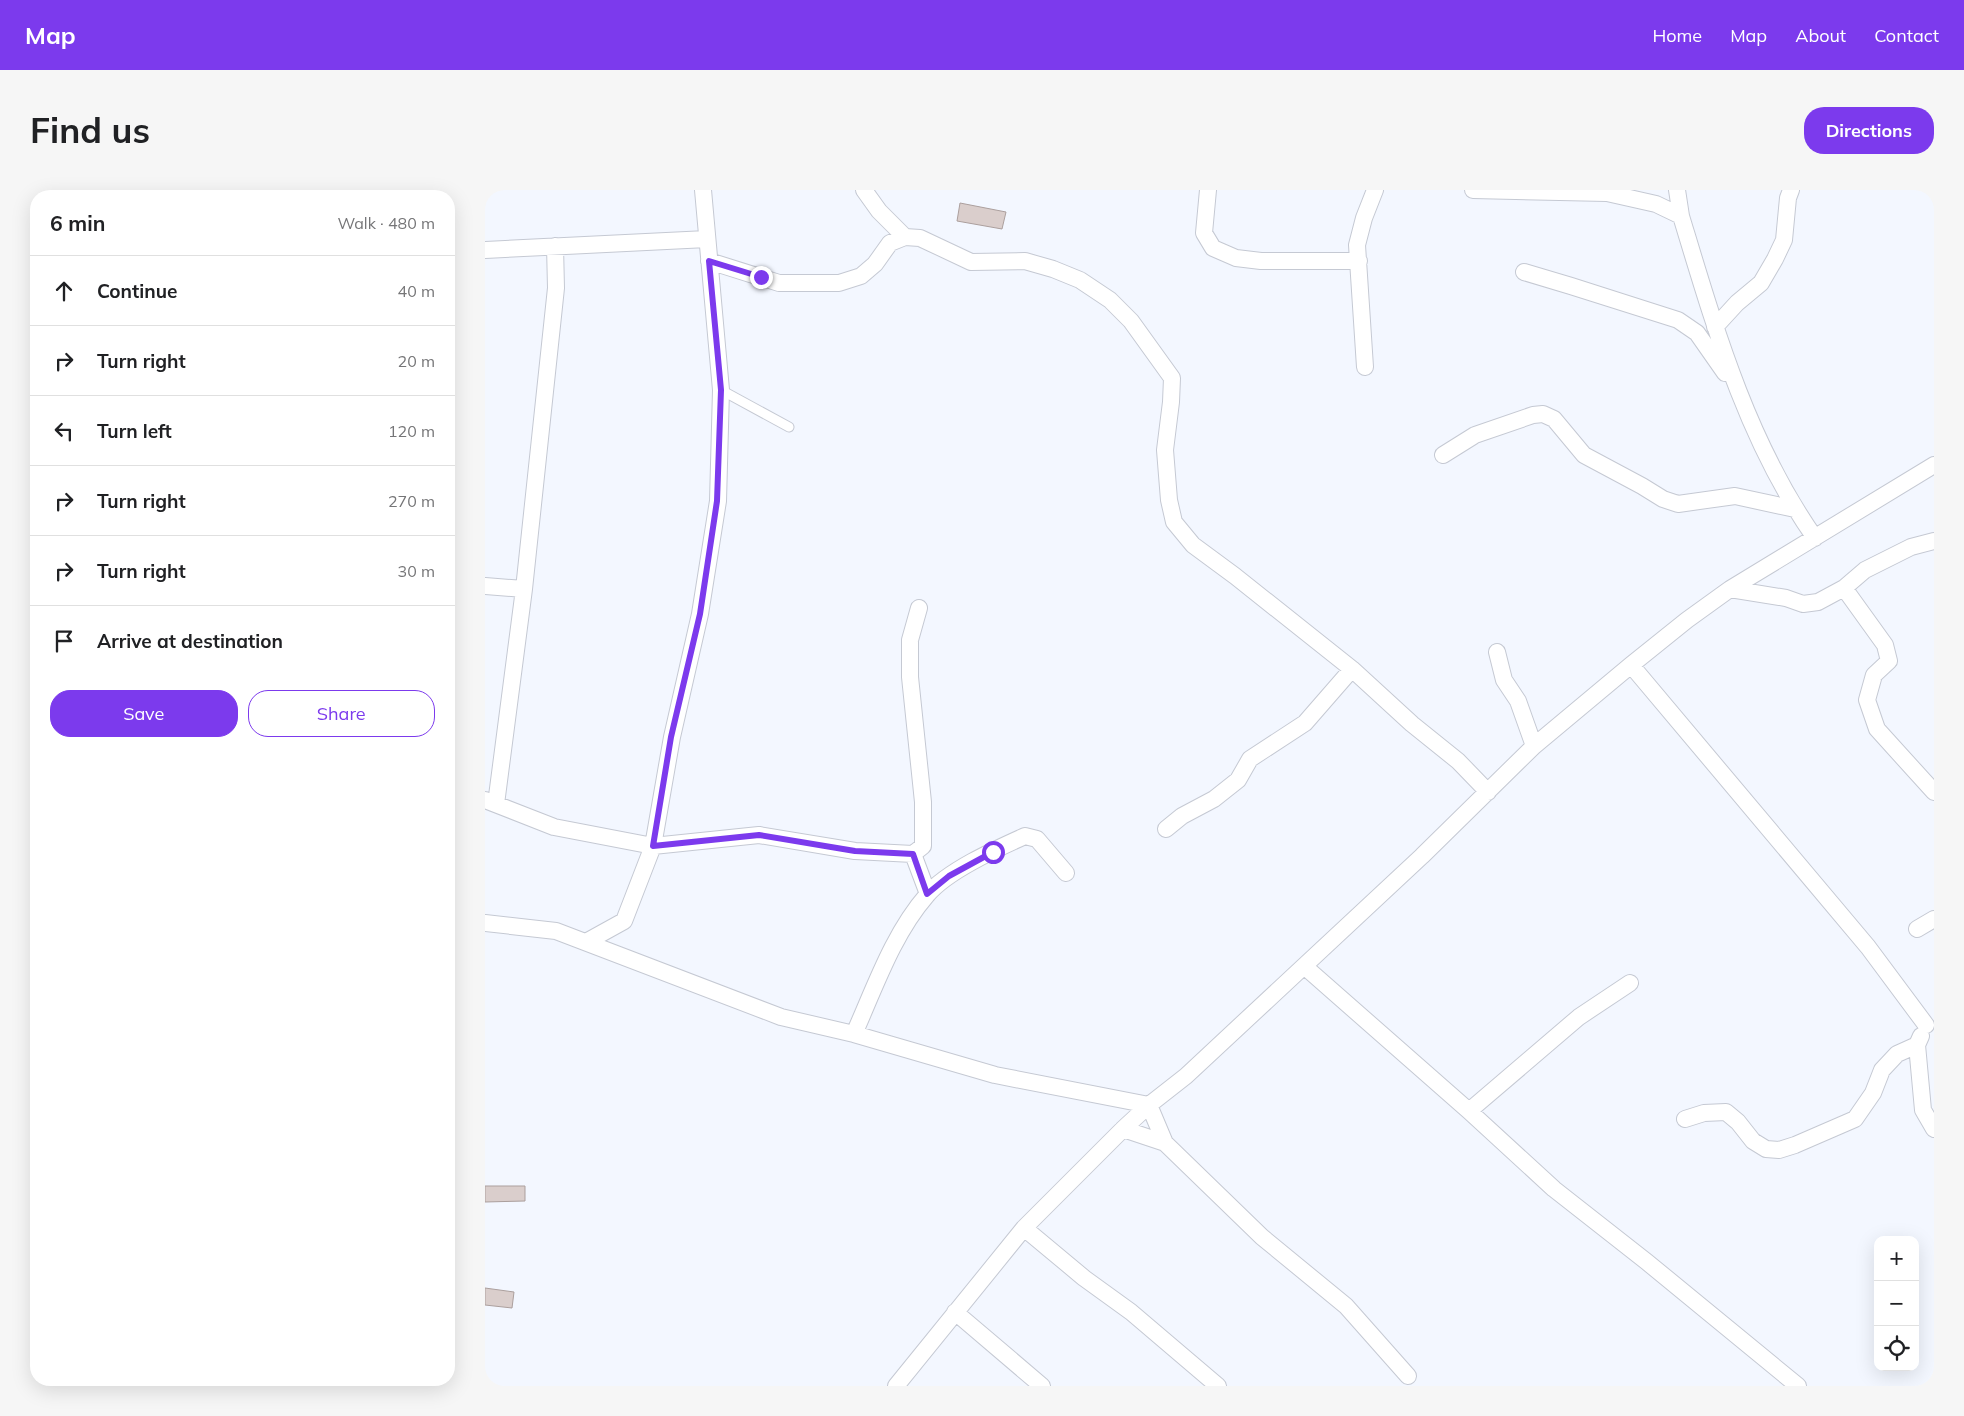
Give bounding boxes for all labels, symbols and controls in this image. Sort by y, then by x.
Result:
text: Map [25,20,76,50]
text: Home [1652,24,1702,47]
text: Map [1730,24,1767,47]
text: About [1795,24,1846,47]
text: Contact [1874,24,1939,47]
button: Directions [1804,107,1934,154]
text: Find us [30,108,150,152]
text: 6 min [50,210,105,236]
text: Walk · 480 m [337,213,435,233]
route end [750,266,773,289]
icon: ahead [50,277,78,305]
text: Continue [97,279,177,303]
text: 40 m [398,281,435,301]
icon: right [50,347,78,375]
text: Turn right [97,349,186,373]
text: 20 m [398,351,435,371]
icon: left [50,417,78,445]
text: Turn left [97,419,172,443]
text: 120 m [388,421,435,441]
icon: right [50,487,78,515]
text: Turn right [97,489,186,513]
text: 270 m [388,491,435,511]
icon: right [50,557,78,585]
text: Turn right [97,559,186,583]
text: 30 m [398,561,435,581]
icon: arrive [50,627,78,655]
text: Arrive at destination [97,629,283,653]
button: Save [50,690,238,737]
button: Share [248,690,435,737]
route start [982,841,1005,864]
map controls [1874,1236,1919,1371]
button: + [1874,1236,1919,1281]
button: − [1874,1281,1919,1326]
button: locate [1874,1326,1919,1371]

